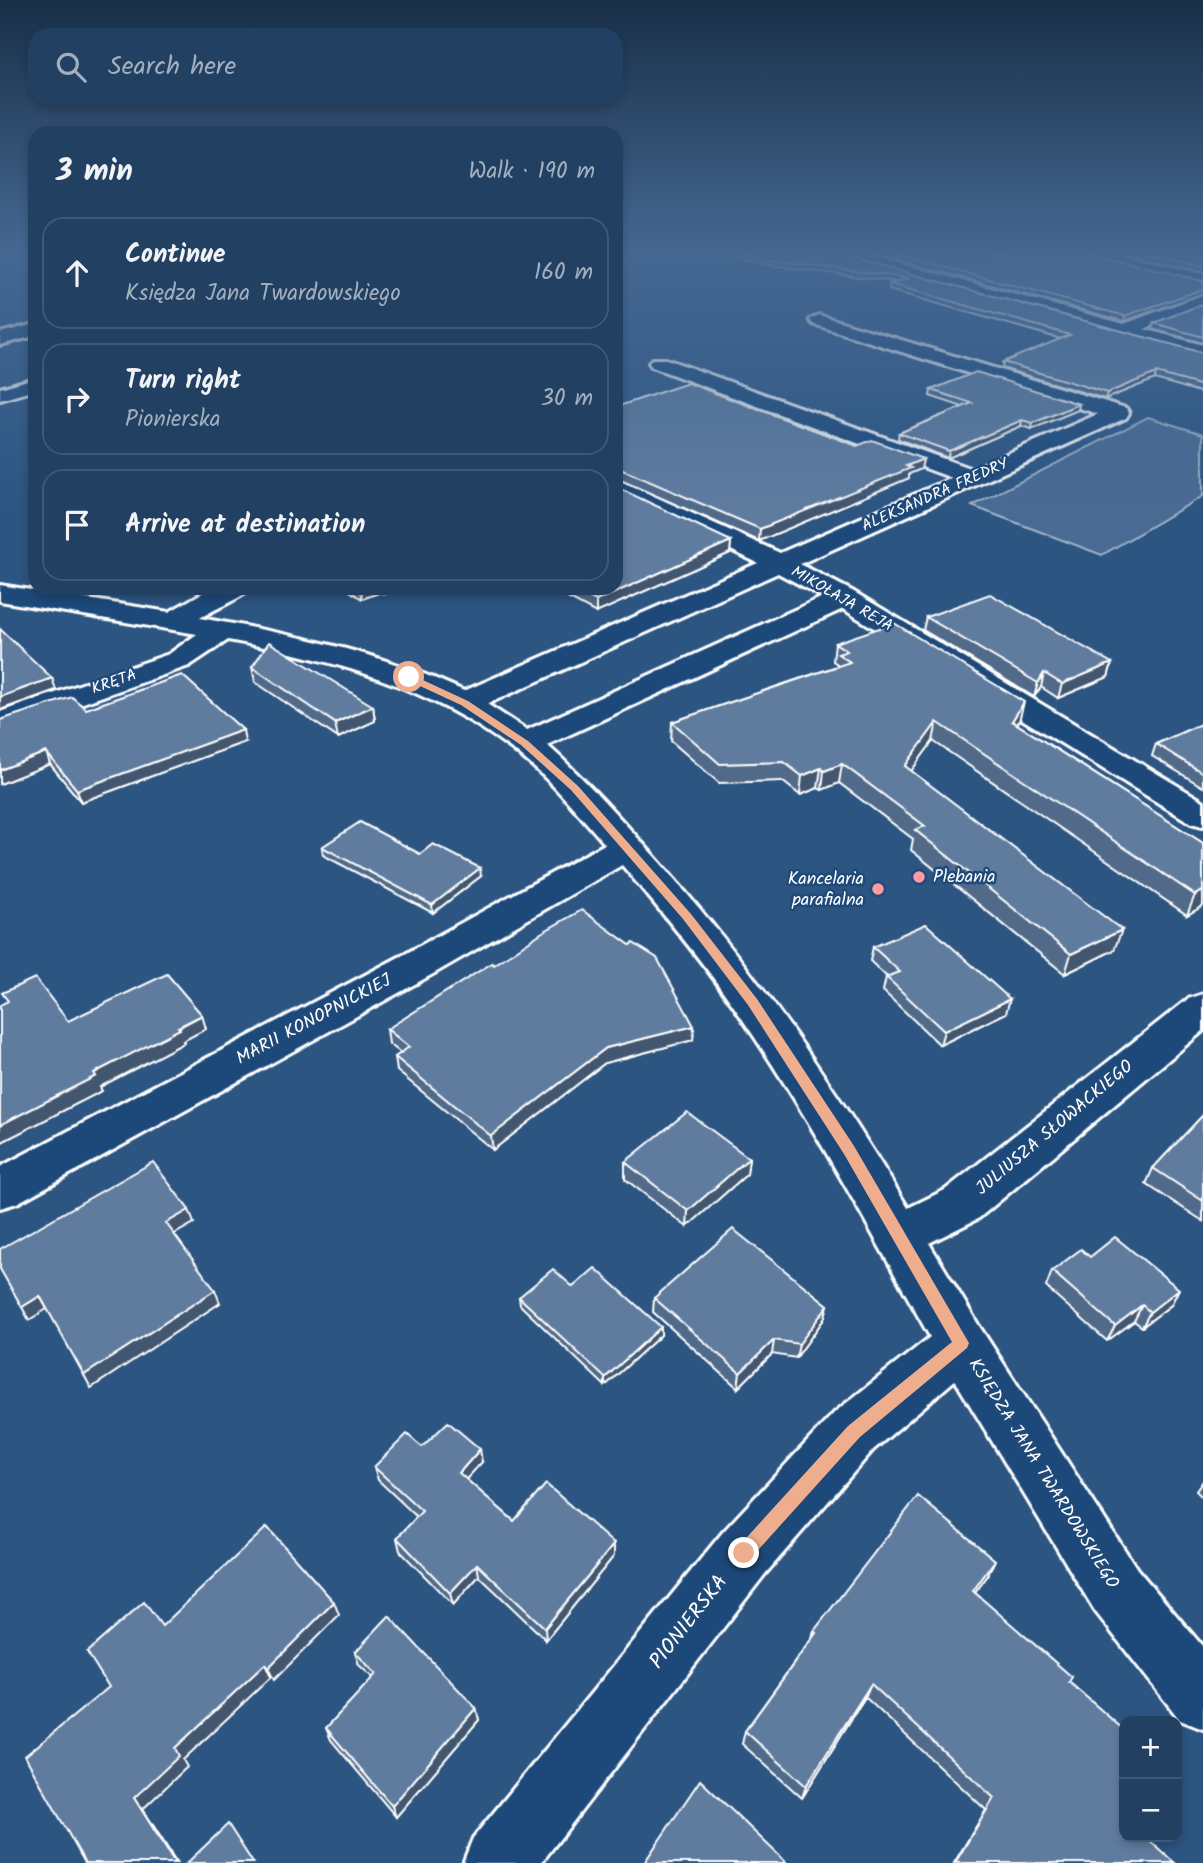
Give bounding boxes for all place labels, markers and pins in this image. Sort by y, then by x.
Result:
place label: Plebania [933,863,996,892]
place label: Kancelaria parafialna [788,865,864,915]
marker: Plebania [911,869,927,885]
marker: Kancelaria parafialna [870,881,886,897]

